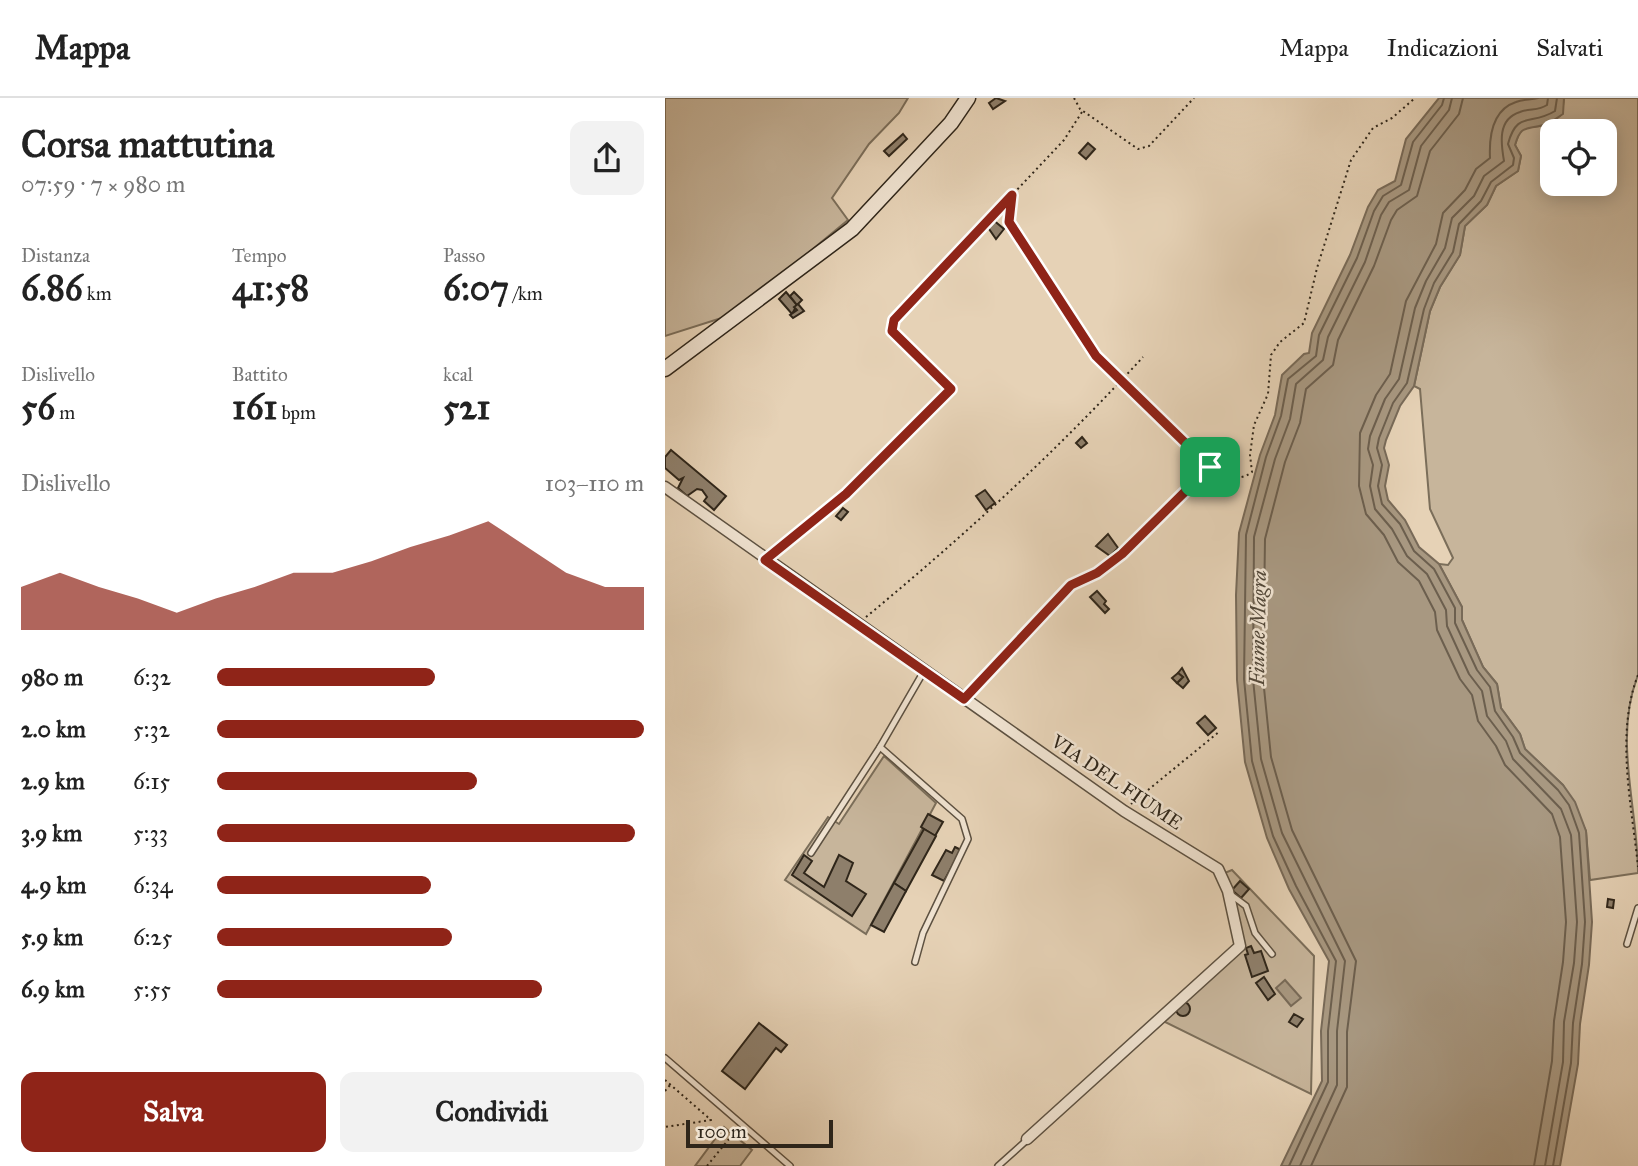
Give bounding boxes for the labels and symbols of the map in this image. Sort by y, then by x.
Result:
pin [1180,437,1240,497]
water label: Fiume Magra [1244,570,1272,687]
street label: VIA DEL FIUME [1046,729,1187,835]
scale bar [686,1117,833,1149]

